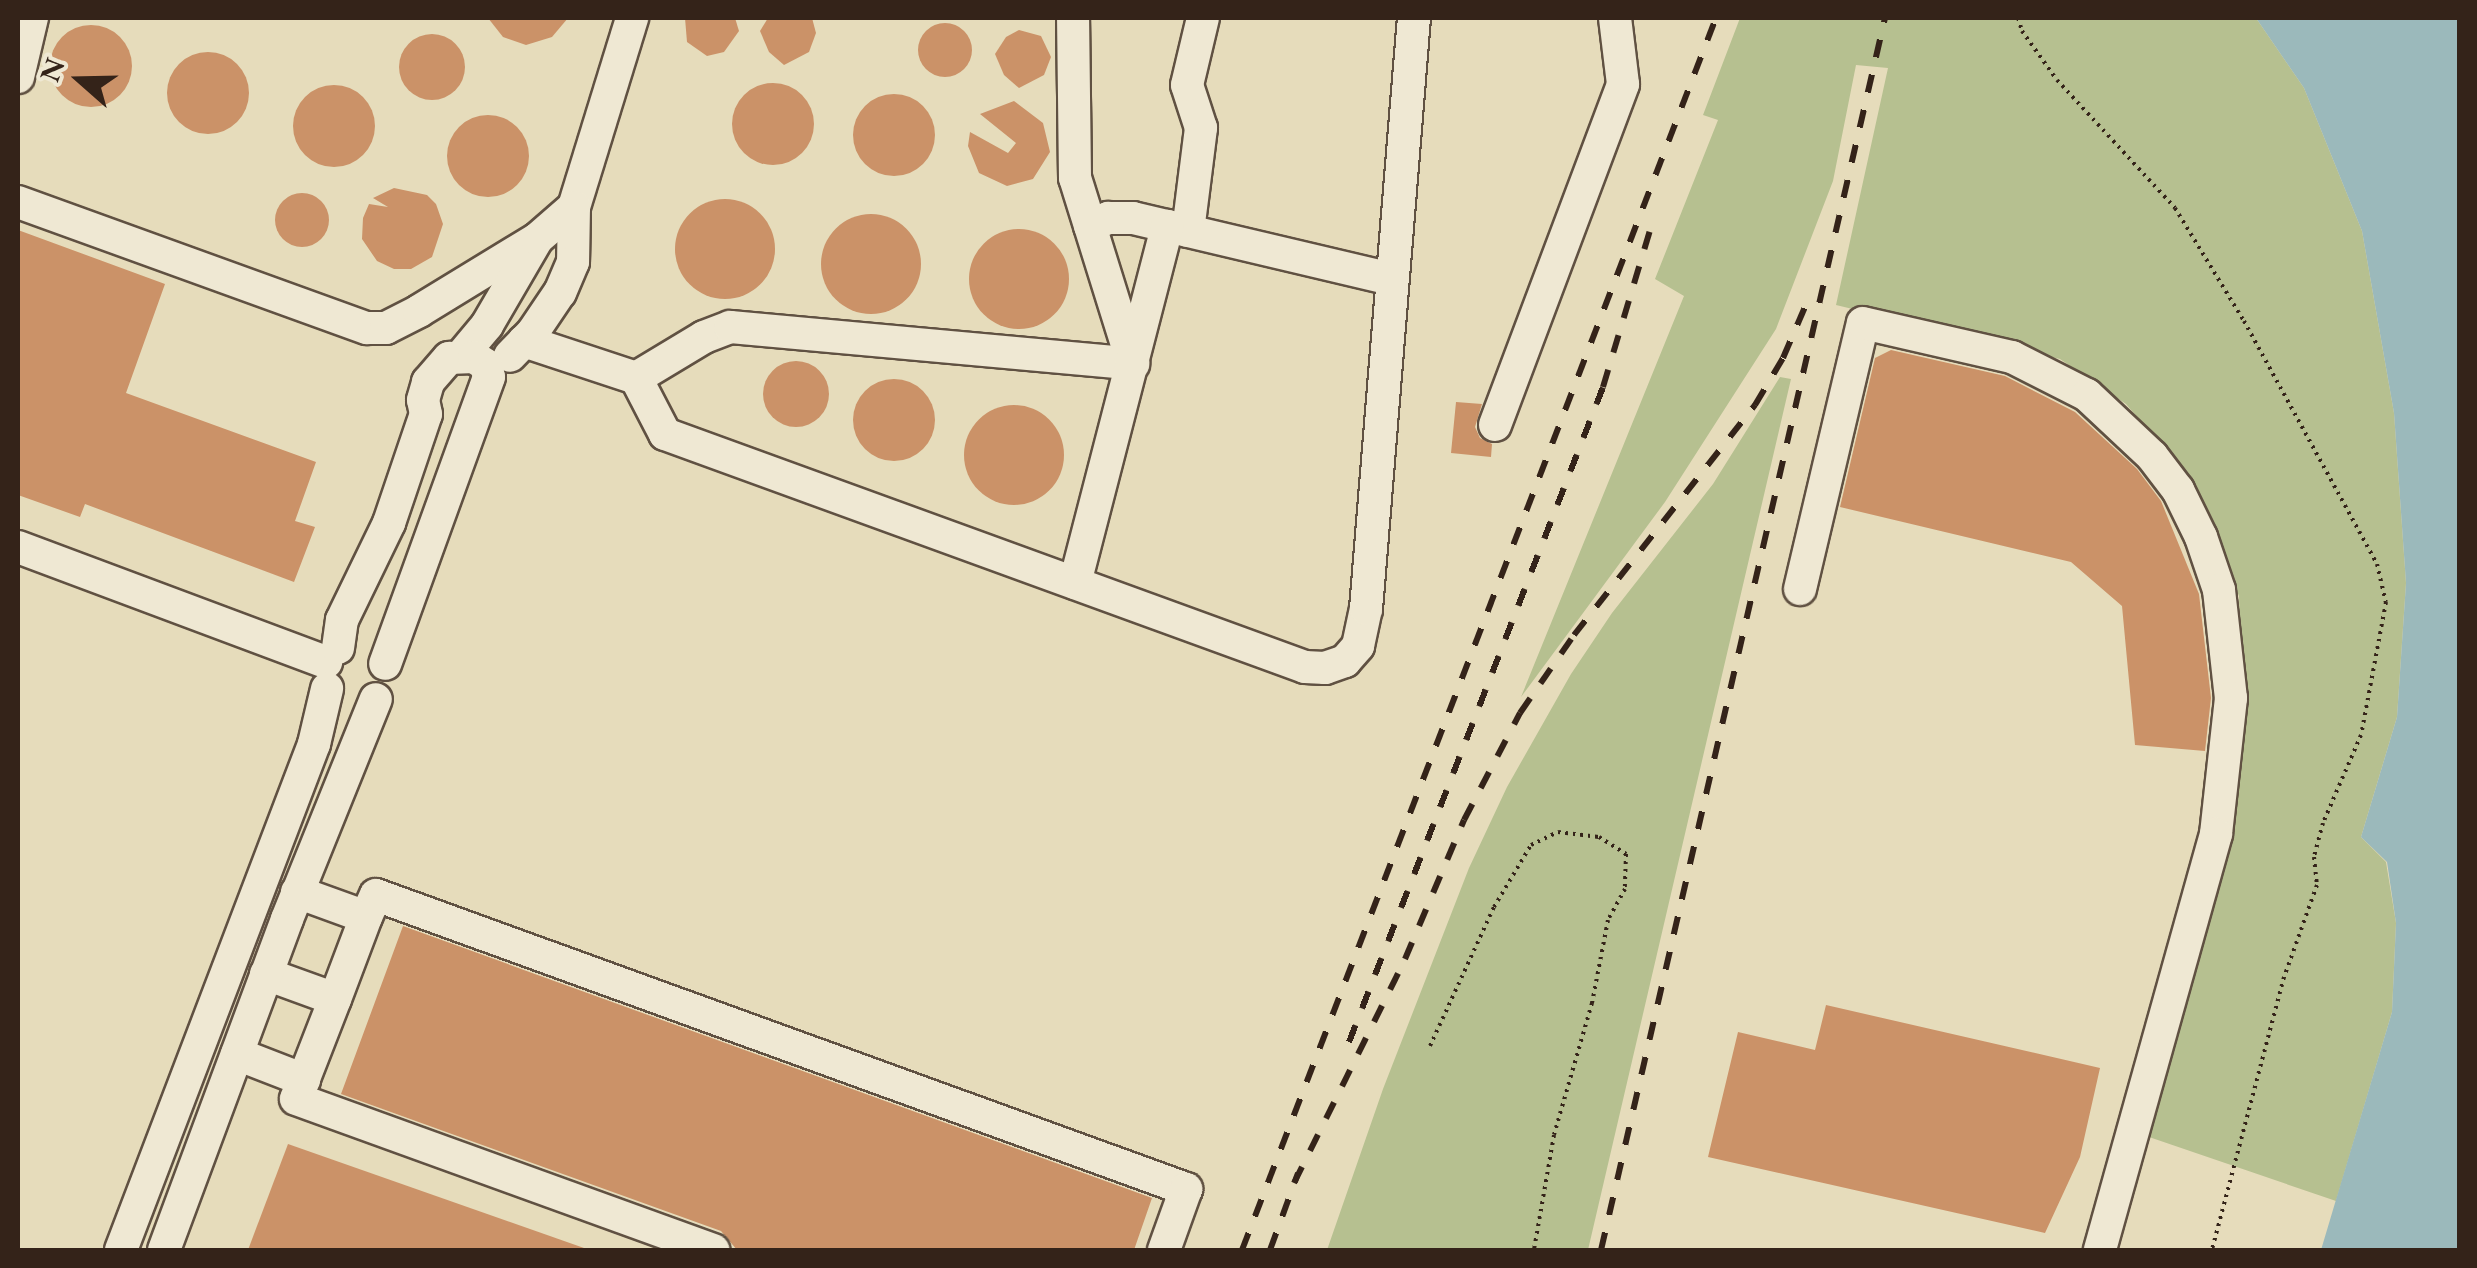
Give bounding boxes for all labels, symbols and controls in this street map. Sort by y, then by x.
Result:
north arrow [30,30,130,130]
text: N [31,53,73,87]

